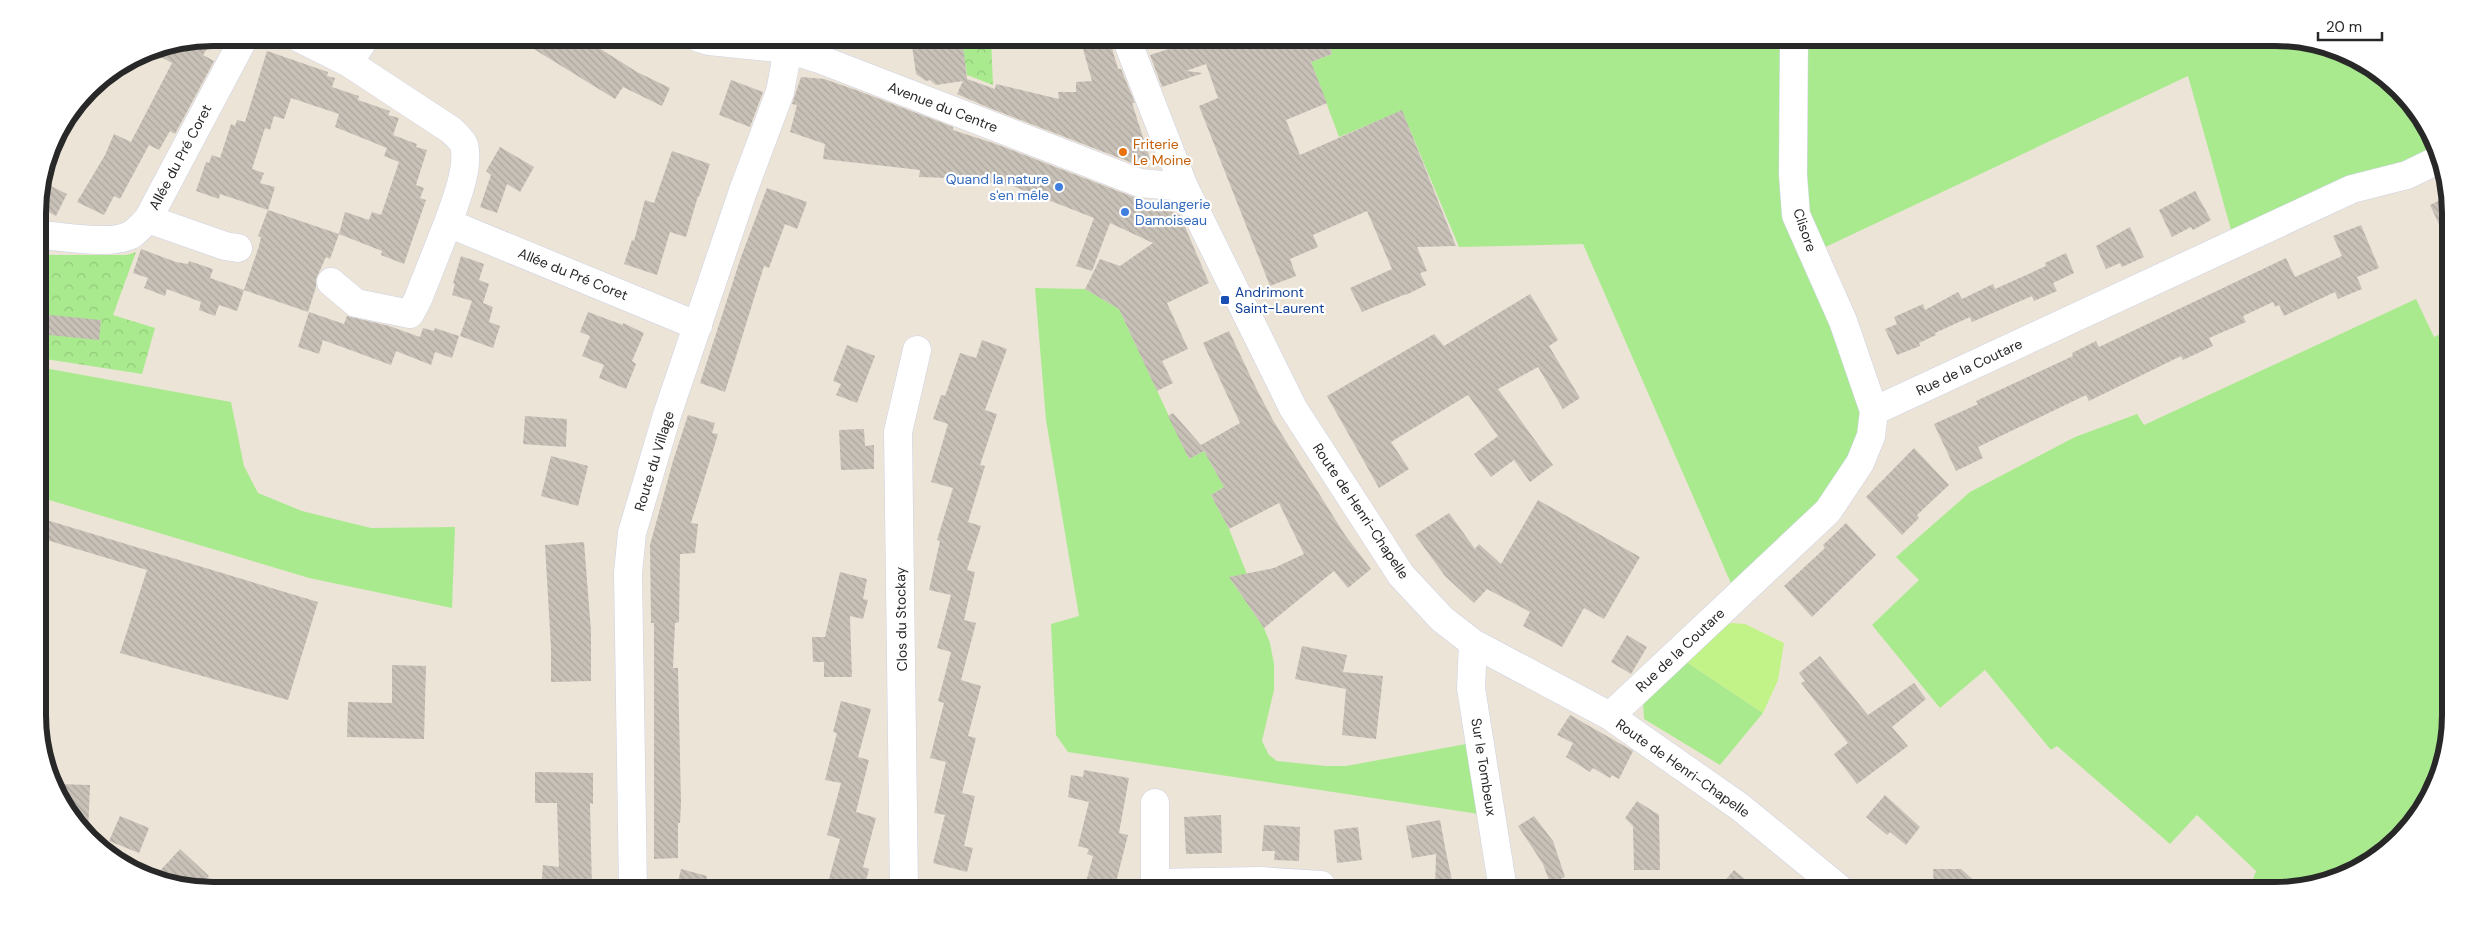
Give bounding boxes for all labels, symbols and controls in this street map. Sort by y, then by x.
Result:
scale bar [2318,10,2382,42]
text: 20 m [2326,17,2362,37]
street label: Avenue du Centre [886,78,1001,136]
street label: Allée du Pré Coret [145,101,215,213]
place label: Friterie Le Moine [1133,135,1191,169]
marker: Friterie Le Moine [1117,146,1129,158]
place label: Quand la nature s'en mêle [946,170,1049,204]
marker: Quand la nature s'en mêle [1053,181,1065,193]
place label: Boulangerie Damoiseau [1135,195,1211,229]
marker: Boulangerie Damoiseau [1119,206,1131,218]
street label: Clisore [1789,206,1821,254]
street label: Allée du Pré Coret [515,244,631,304]
place label: Andrimont Saint-Laurent [1235,283,1325,317]
marker: Andrimont Saint-Laurent [1219,294,1231,306]
street label: Rue de la Coutare [1913,334,2025,400]
street label: Route du Village [630,409,678,513]
street label: Route de Henri-Chapelle [1309,440,1413,582]
street label: Clos du Stockay [891,566,911,671]
street label: Rue de la Coutare [1632,604,1728,696]
street label: Route de Henri-Chapelle [1612,715,1754,821]
street label: Sur le Tombeux [1467,717,1501,817]

